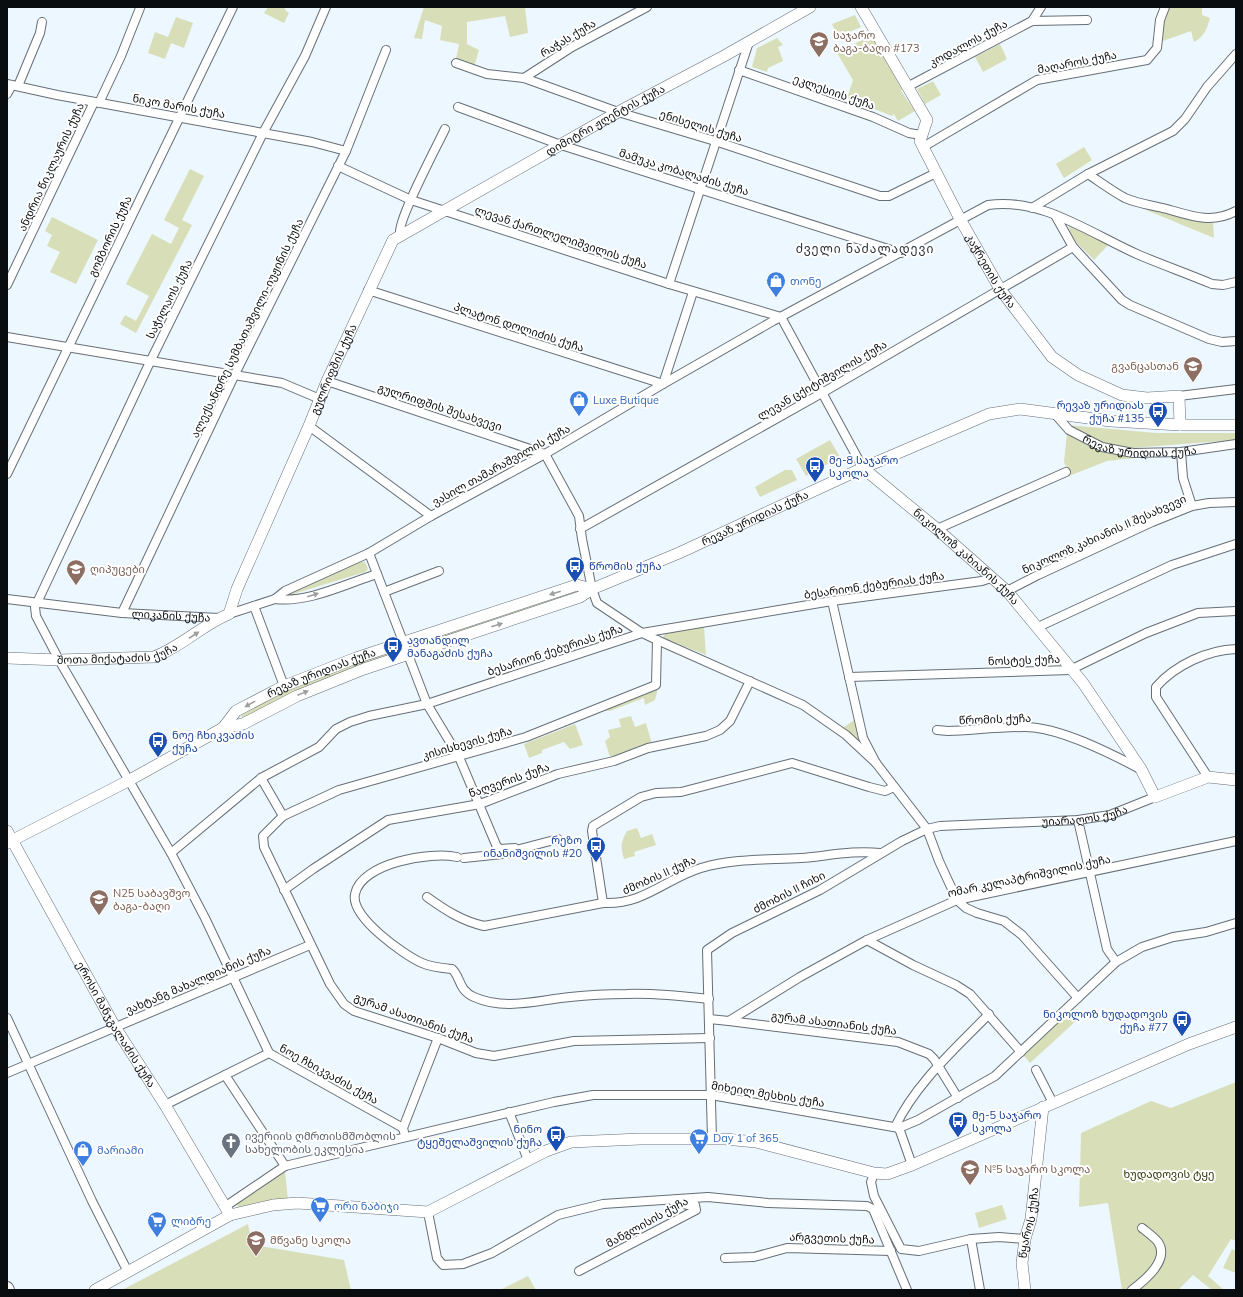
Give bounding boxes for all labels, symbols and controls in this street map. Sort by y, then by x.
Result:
street label: რაჭას ქუჩა [538,16,598,60]
street label: კოდალოს ქუჩა [926,16,1010,70]
place label: საჯარო ბაგა-ბაღი #173 [833,28,920,55]
school or university icon: საჯარო ბაგა-ბაღი #173 [808,30,830,58]
street label: მაღაროს ქუჩა [1036,47,1118,77]
street label: ეკლესიის ქუჩა [791,71,877,113]
street label: დიმიტრი ჟღენტის ქუჩა [543,82,667,159]
street label: ნიკო მარის ქუჩა [132,91,226,121]
street label: ანდრია წიკლაურის ქუჩა [15,100,87,234]
street label: ენისელის ქუჩა [658,107,744,145]
street label: მამუკა კობალაძის ქუჩა [617,146,751,198]
street label: გომბორის ქუჩა [85,193,135,279]
street label: ლევან ქართლელიშვილის ქუჩა [473,202,649,272]
street label: ალექსანდრე სუმბათაშვილი-იუჟინის ქუჩა [188,216,306,440]
street label: კაჭრეთის ქუჩა [963,231,1019,311]
district label: ძველი ნაძალადევი [796,241,934,257]
street label: საჭილაოს ქუჩა [143,257,195,341]
shop icon: თონე [765,270,787,298]
place label: თონე [790,274,822,288]
street label: პლატონ დოლიძის ქუჩა [452,299,586,355]
street label: გულრიფშის ქუჩა [307,322,360,417]
street label: ლევან ცქიტიშვილის ქუჩა [755,337,889,423]
school or university icon: გვანცასთან [1182,355,1204,383]
place label: გვანცასთან [1111,359,1179,373]
street label: გულრიფშის შესახვევი [376,380,504,434]
shop icon: Luxe Butique [568,389,590,417]
place label: Luxe Butique [593,393,659,407]
place label: რევაზ ურიდიას ქუჩა #135 [1057,398,1144,425]
bus stop icon: რევაზ ურიდიას ქუჩა #135 [1147,400,1169,428]
street label: ვასილ თამარაშვილის ქუჩა [429,421,573,509]
street label: რევაზ ურიდიას ქუჩა [1080,431,1197,460]
place label: მე-8 საჯარო სკოლა [829,453,899,480]
bus stop icon: მე-8 საჯარო სკოლა [804,455,826,483]
street label: რევაზ ურიდიას ქუჩა [699,487,810,549]
street label: ნიკოლოზ კახიანის II შესახვევი [1020,491,1188,577]
street label: ნიკოლოზ კახიანის ქუჩა [910,505,1022,607]
bus stop icon: წრომის ქუჩა [564,555,586,583]
school or university icon: ღიპუცები [65,558,87,586]
place label: წრომის ქუჩა [589,559,662,573]
place label: ღიპუცები [90,562,145,576]
street label: ბესარიონ ქებურიას ქუჩა [803,568,945,602]
one-way arrow [549,590,561,596]
one-way arrow [307,591,319,597]
street label: ლიკანის ქუჩა [131,607,211,625]
street label: ბესარიონ ქებურიას ქუჩა [485,621,625,679]
one-way arrow [492,622,504,628]
one-way arrow [188,631,200,638]
place label: ავთანდილ მანაგაძის ქუჩა [407,633,493,660]
bus stop icon: ავთანდილ მანაგაძის ქუჩა [382,635,404,663]
street label: შოთა მიქატაძის ქუჩა [57,640,180,667]
street label: რევაზ ურიდიას ქუჩა [264,645,377,701]
street label: ნოსტეს ქუჩა [988,652,1060,668]
one-way arrow [298,690,310,696]
one-way arrow [244,700,256,707]
street label: წრომის ქუჩა [959,711,1031,727]
street label: კისისხევის ქუჩა [420,723,514,763]
place label: ნოე ჩხიკვაძის ქუჩა [172,728,255,755]
bus stop icon: ნოე ჩხიკვაძის ქუჩა [147,730,169,758]
street label: წაღვერის ქუჩა [467,760,551,800]
street label: უიარაღოს ქუჩა [1041,802,1129,829]
place label: რეზო ინანიშვილის #20 [483,833,582,860]
bus stop icon: რეზო ინანიშვილის #20 [585,835,607,863]
street label: ომარ კელაპტრიშვილის ქუჩა [946,852,1112,900]
street label: ძმობის II ქუჩა [620,853,698,897]
street label: ძმობის II ჩიხი [751,868,827,916]
place label: N25 საბავშვო ბაგა-ბაღი [113,886,190,913]
school or university icon: N25 საბავშვო ბაგა-ბაღი [88,888,110,916]
street label: ვახტანგ მახალდიანის ქუჩა [123,943,273,1017]
street label: ეროსი მანჯგალაძის ქუჩა [73,959,159,1090]
street label: გურამ ასათიანის ქუჩა [352,990,476,1046]
place label: ნიკოლოზ ხუდადოვის ქუჩა #77 [1043,1007,1168,1034]
street label: გურამ ასათიანის ქუჩა [770,1008,898,1038]
bus stop icon: ნიკოლოზ ხუდადოვის ქუჩა #77 [1171,1009,1193,1037]
street label: ნოე ჩხიკვაძის ქუჩა [277,1041,381,1107]
street label: მიხეილ მესხის ქუჩა [710,1078,826,1110]
place label: მე-5 საჯარო სკოლა [972,1108,1042,1135]
bus stop icon: მე-5 საჯარო სკოლა [947,1110,969,1138]
place label: ნინო ტყეშელაშვილის ქუჩა [417,1122,542,1149]
bus stop icon: ნინო ტყეშელაშვილის ქუჩა [545,1124,567,1152]
supermarket icon: Day 1 of 365 [688,1127,710,1155]
place label: ივერიის ღმრთისმშობლის სახელობის ეკლესია [245,1129,396,1156]
church icon: ივერიის ღმრთისმშობლის სახელობის ეკლესია [220,1131,242,1159]
place label: Day 1 of 365 [713,1131,779,1145]
shop icon: მარიამი [72,1139,94,1167]
place label: მარიამი [97,1143,144,1157]
school or university icon: №5 საჯარო სკოლა [959,1158,981,1186]
place label: №5 საჯარო სკოლა [984,1162,1090,1176]
park label: ხუდადოვის ტყე [1124,1167,1214,1181]
street label: წყაროს ქუჩა [1016,1187,1041,1259]
street label: მანგლისის ქუჩა [603,1194,691,1250]
supermarket icon: ორი ნაბიჯი [309,1195,331,1223]
place label: ორი ნაბიჯი [334,1199,399,1213]
supermarket icon: ლიბრე [146,1210,168,1238]
place label: ლიბრე [171,1214,211,1228]
school or university icon: მწვანე სკოლა [245,1229,267,1257]
street label: არგვეთის ქუჩა [789,1230,875,1246]
place label: მწვანე სკოლა [270,1233,351,1247]

